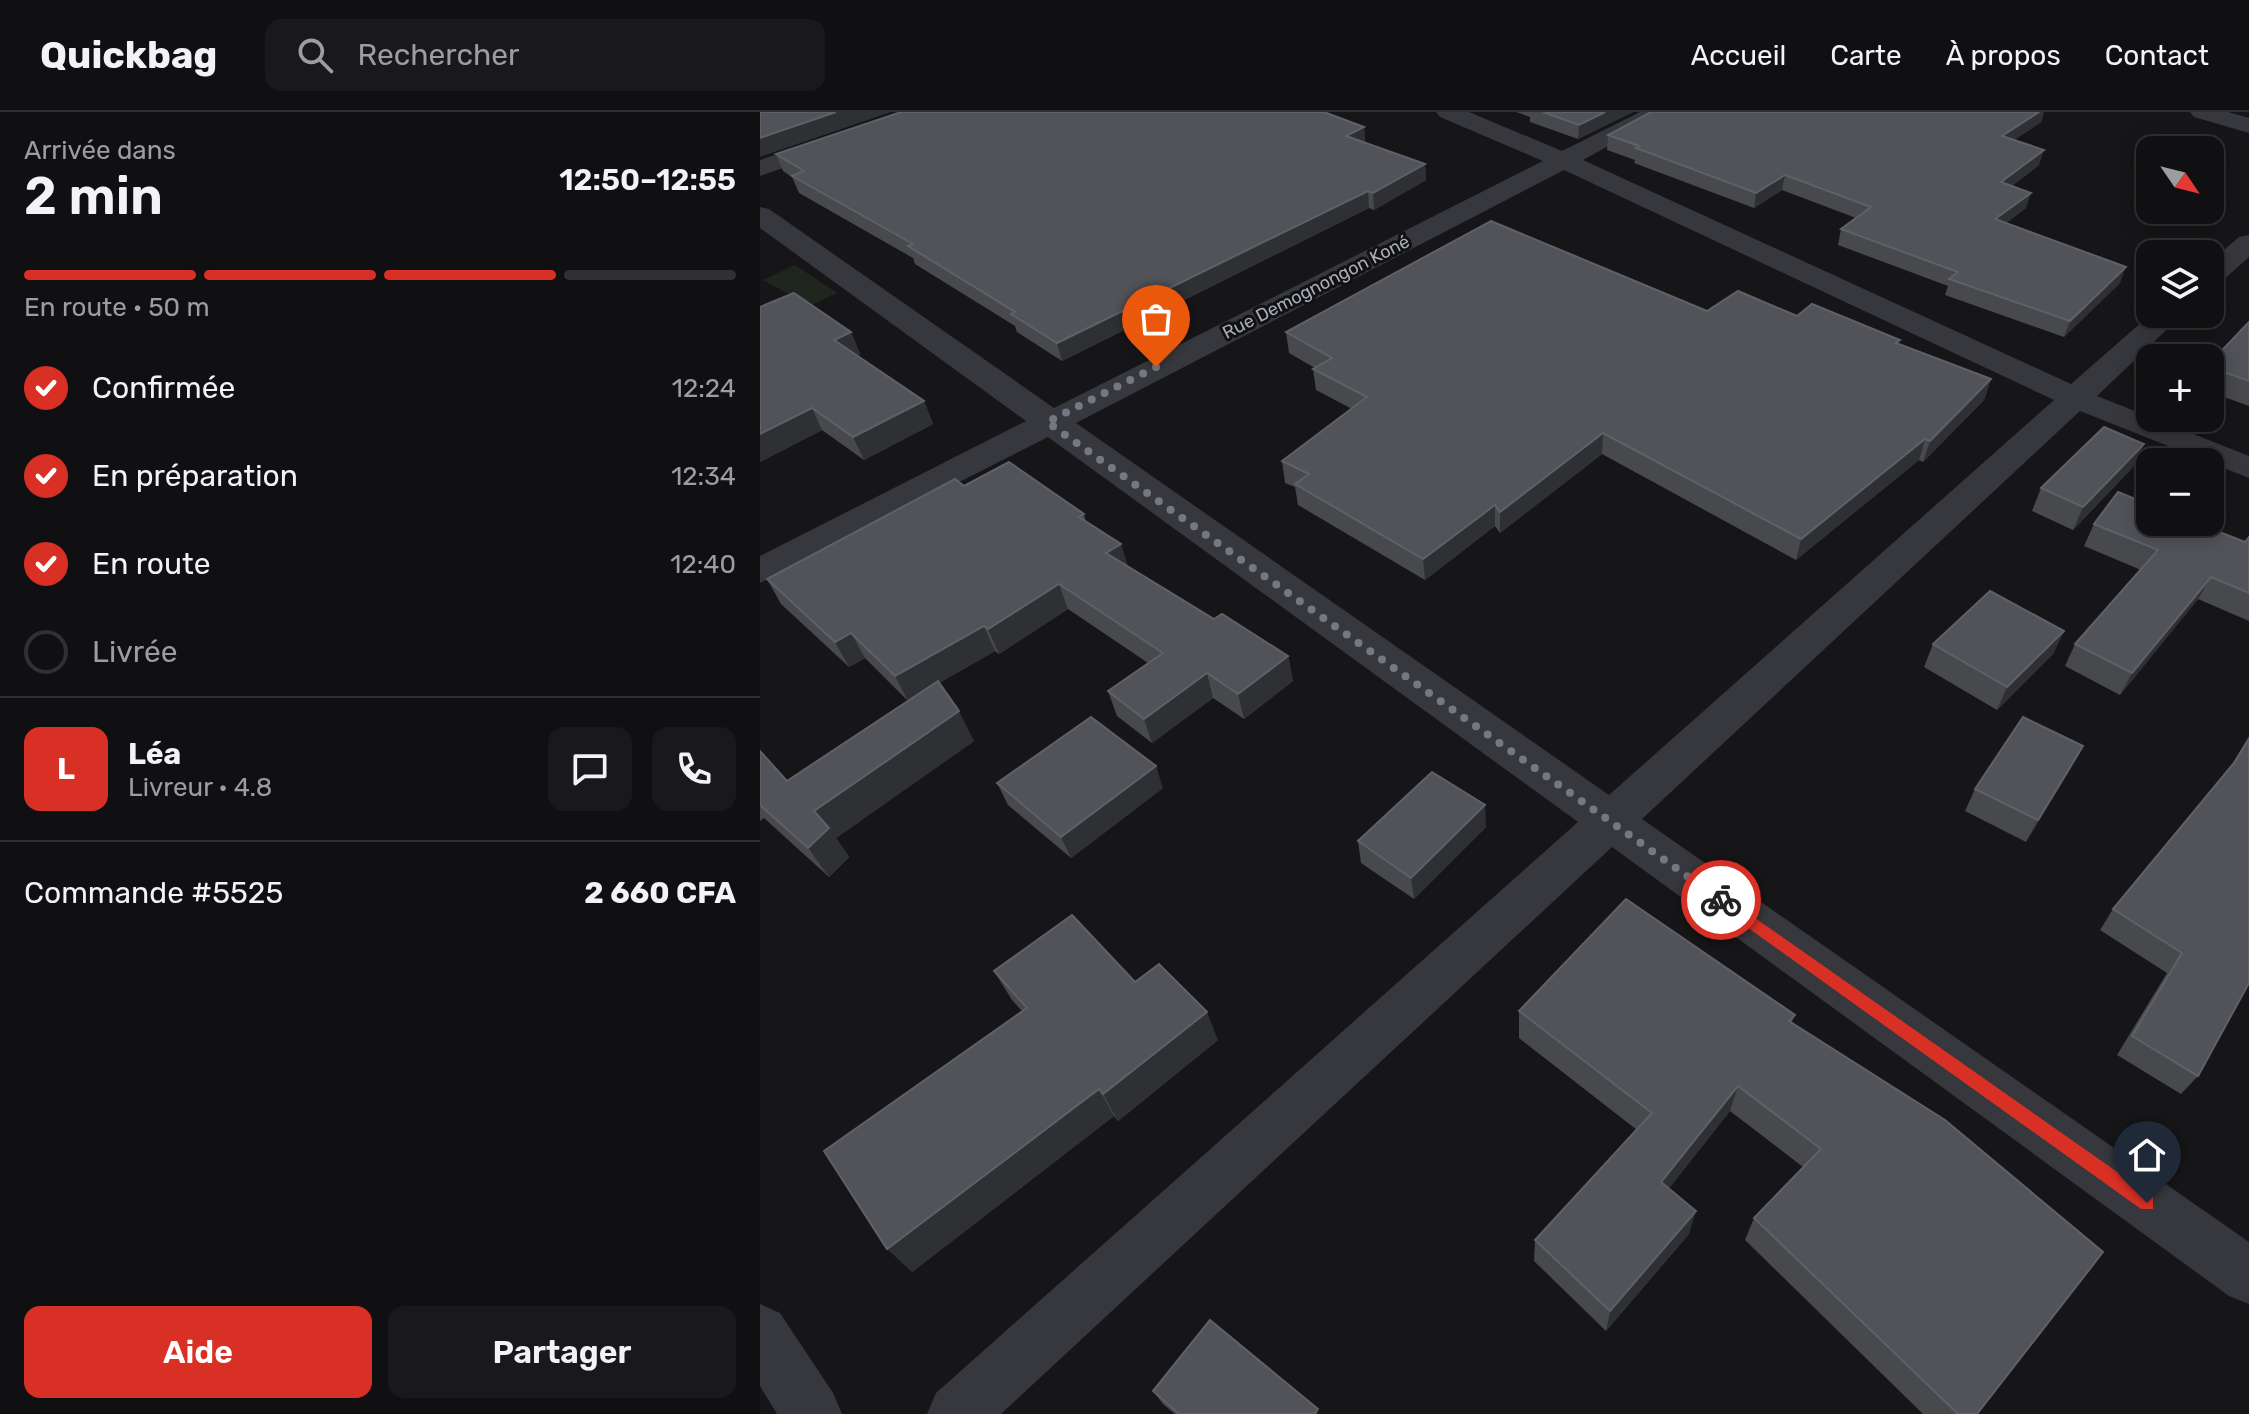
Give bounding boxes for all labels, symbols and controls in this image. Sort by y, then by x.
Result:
search box [265,19,825,91]
text: Quickbag [40,32,217,78]
icon: search [293,33,337,77]
text: Rechercher [357,37,519,73]
text: Accueil [1691,39,1786,72]
text: Carte [1830,39,1902,72]
text: À propos [1946,39,2061,72]
text: Contact [2105,39,2209,72]
text: Arrivée dans [24,135,176,166]
north arrow [2136,136,2224,224]
map controls [2136,136,2224,536]
text: 12:50–12:55 [559,162,736,198]
text: 2 min [24,165,163,227]
street label: Rue Demognongon Koné [1219,230,1413,344]
button: layers [2136,240,2224,328]
pin [1122,285,1190,367]
text: En route · 50 m [24,292,210,323]
icon: bag [1134,297,1178,341]
button: + [2136,344,2224,432]
icon: check [24,366,68,410]
text: Confirmée [92,370,235,406]
text: 12:24 [672,373,736,404]
button: − [2136,448,2224,536]
icon: check [24,454,68,498]
text: En préparation [92,458,298,494]
text: 12:34 [671,461,736,492]
icon: check [24,542,68,586]
text: En route [92,546,211,582]
text: 12:40 [670,549,736,580]
text: Livrée [92,634,177,670]
button: chat [548,727,632,811]
button: phone [652,727,736,811]
text: Léa [128,736,181,772]
text: L [57,751,75,787]
text: Livreur · 4.8 [128,772,272,803]
courier [1681,860,1761,940]
text: Commande #5525 [24,875,283,911]
text: 2 660 CFA [584,875,736,911]
icon: bike [1699,878,1743,922]
pin [2113,1121,2181,1203]
icon: home [2125,1133,2169,1177]
button: Aide [24,1306,372,1398]
button: Partager [388,1306,736,1398]

